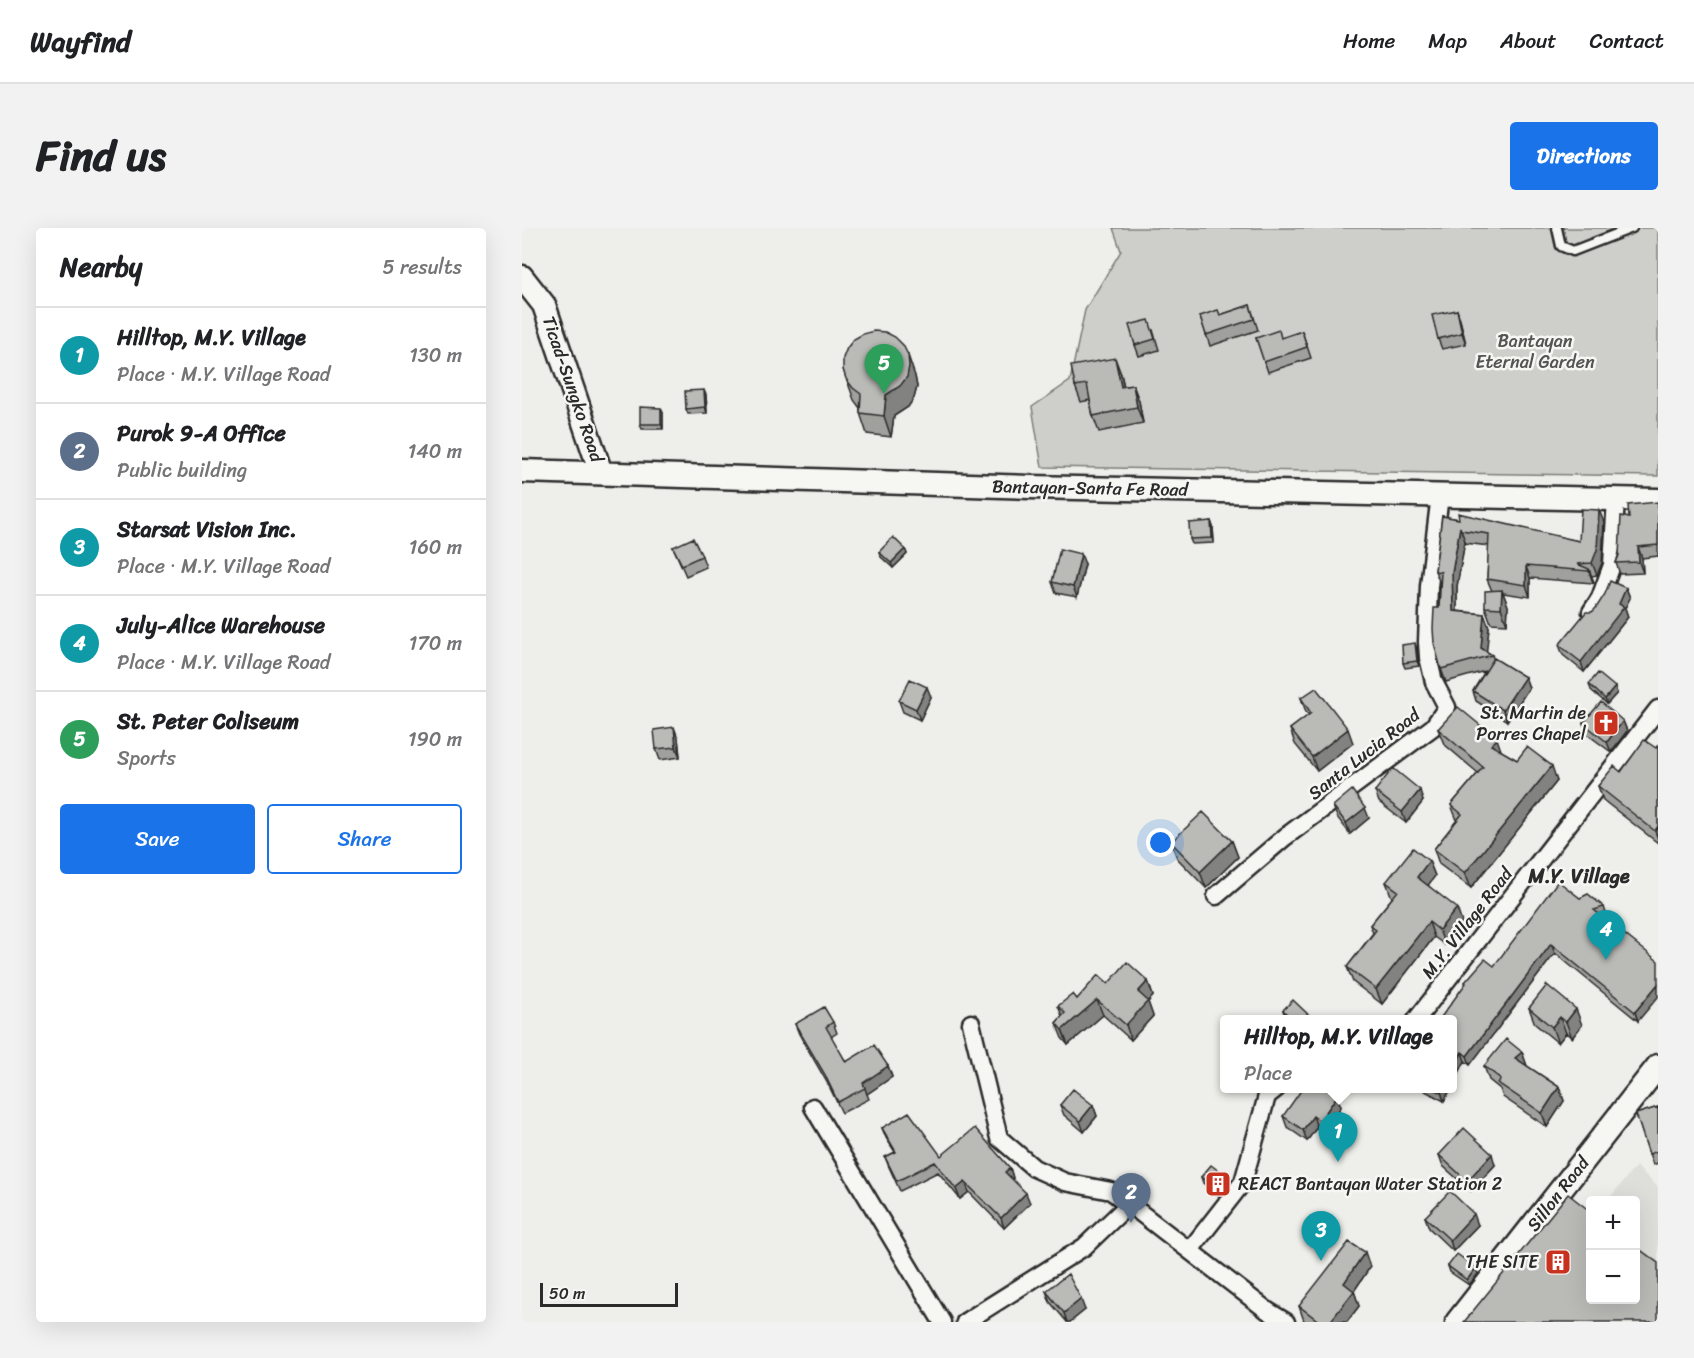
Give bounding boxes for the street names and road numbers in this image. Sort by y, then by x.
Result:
street label: Ticad-Sungko Road [533,312,613,468]
street label: Bantayan-Santa Fe Road [992,470,1190,506]
street label: Santa Lucia Road [1301,699,1428,808]
street label: M.Y. Village Road [1413,859,1522,986]
street label: Sillon Road [1518,1148,1599,1239]

